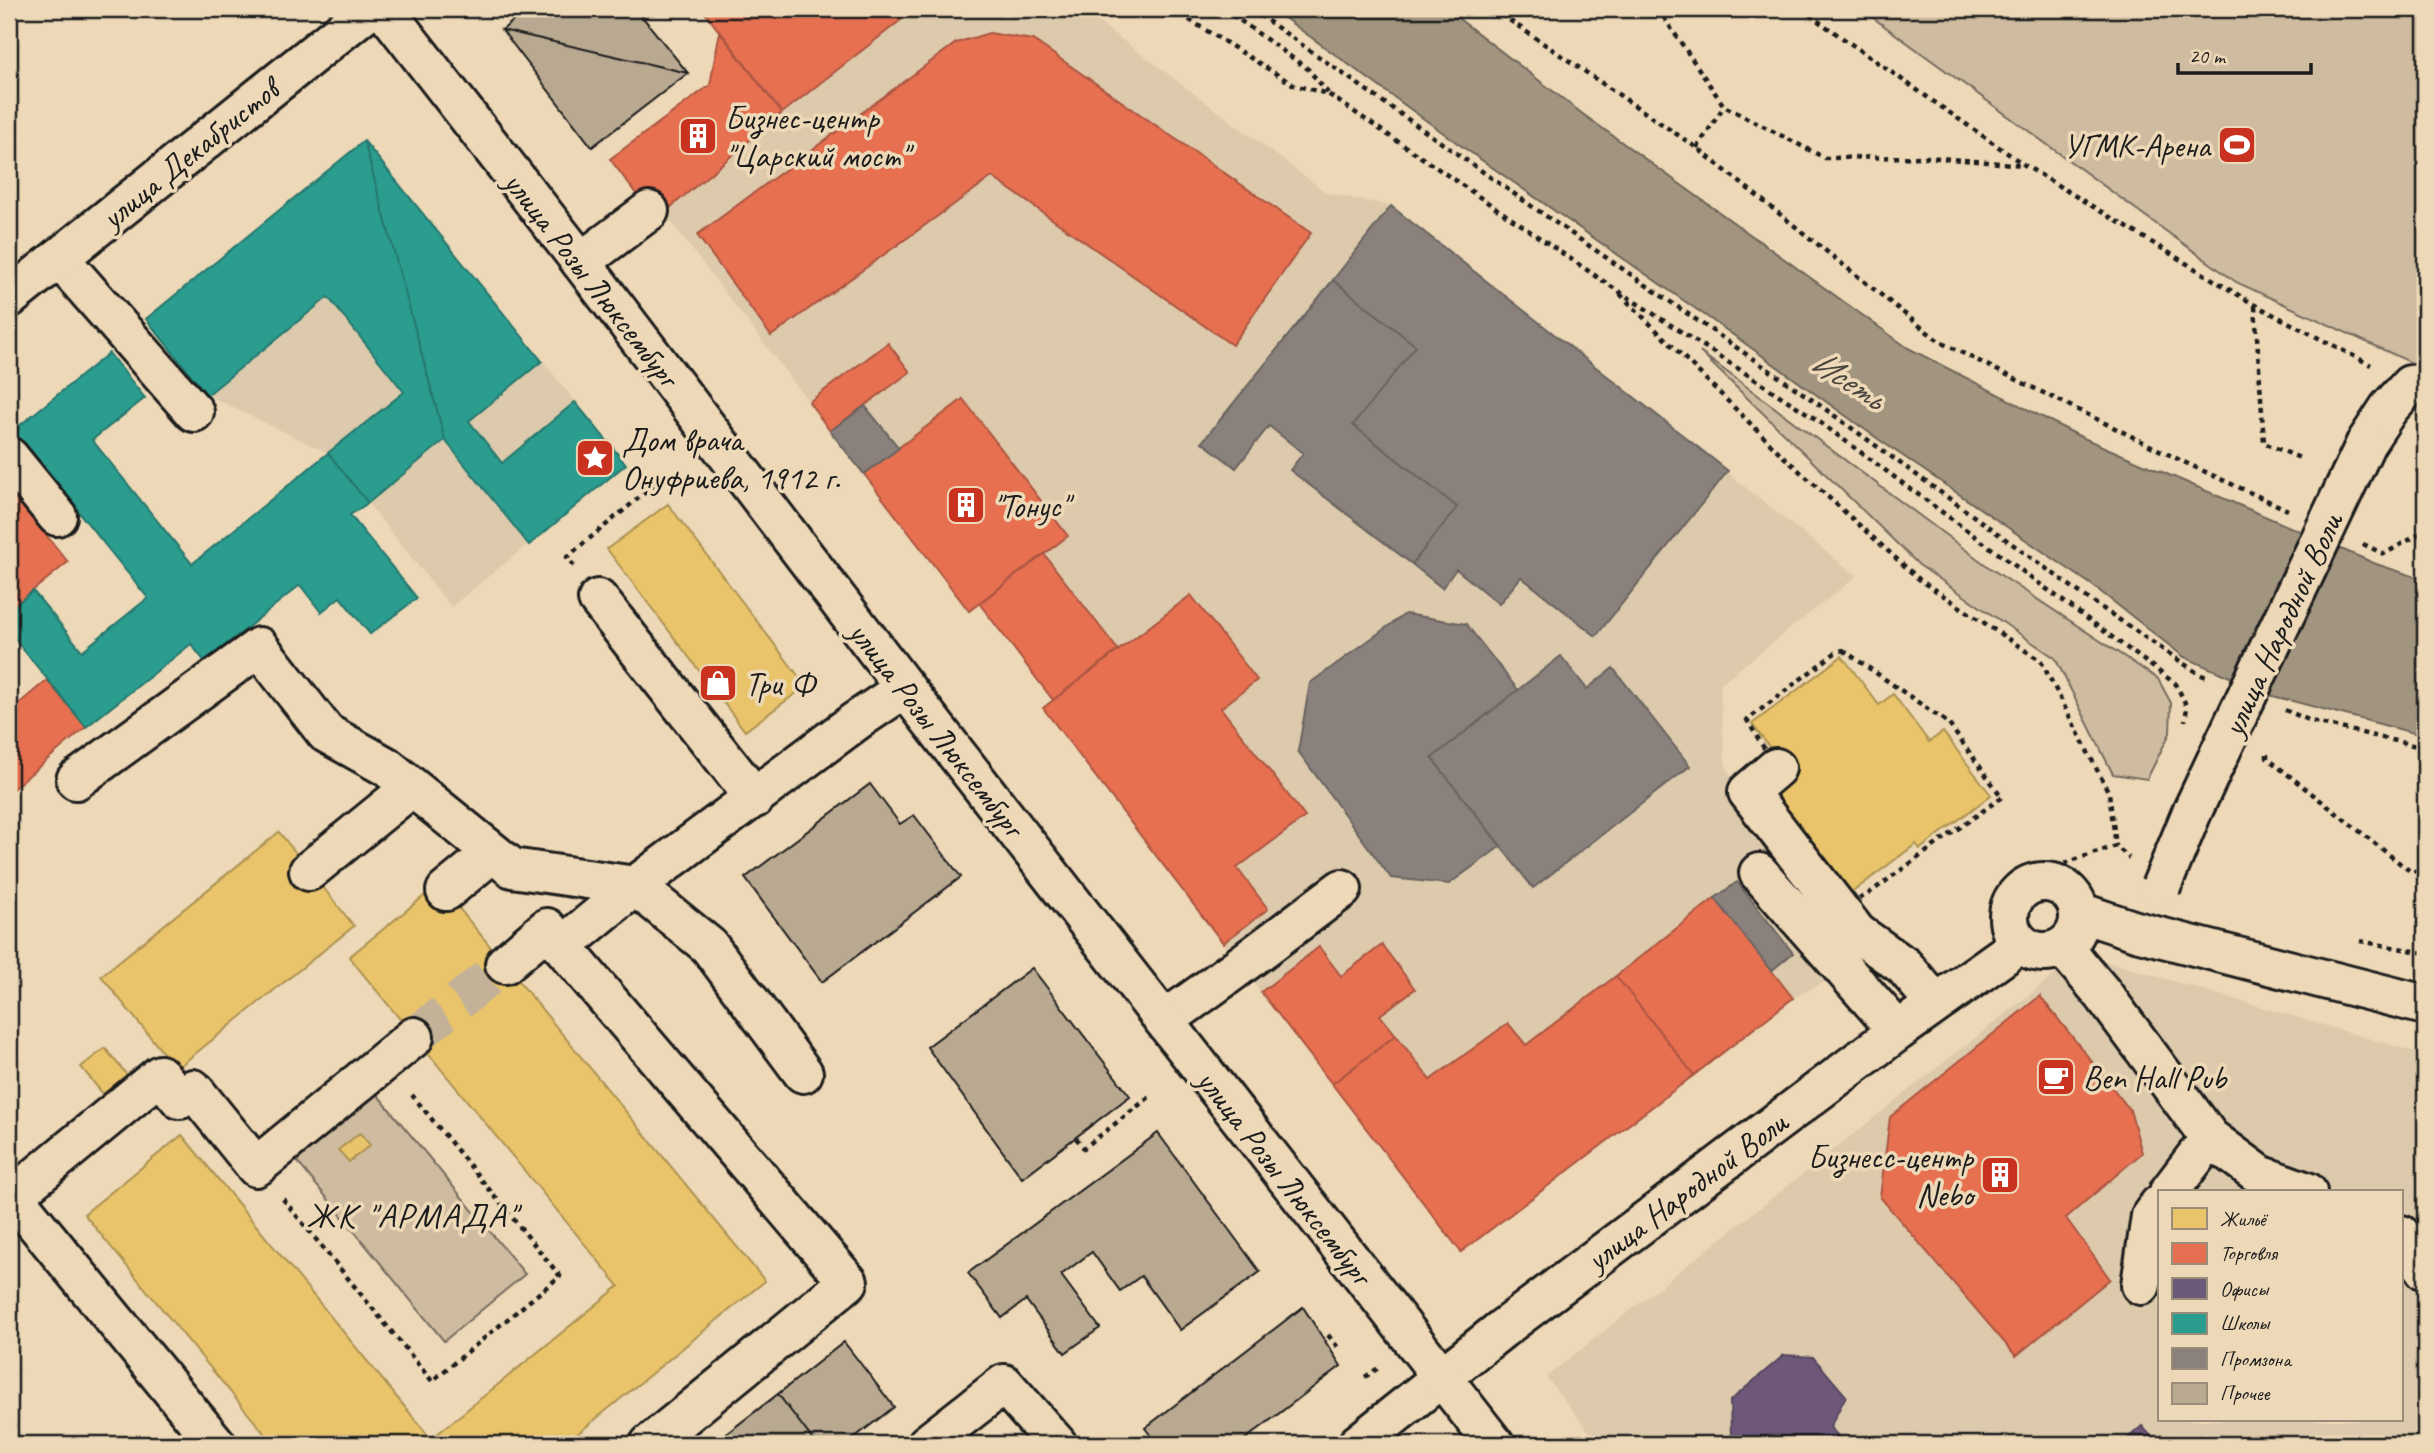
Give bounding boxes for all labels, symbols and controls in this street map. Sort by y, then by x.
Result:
scale bar [2178,32,2312,76]
text: 20 m [2189,43,2227,69]
street label: улица Декабристов [91,66,291,239]
place label: Бизнес-центр "Царский мост" [725,97,914,177]
building icon: Бизнес-центр "Царский мост" [677,115,719,157]
sports icon: УГМК-Арена [2216,124,2258,166]
place label: УГМК-Арена [2064,125,2212,167]
street label: улица Розы Люксембург [493,161,691,398]
water label: Исеть [1803,339,1896,422]
place label: Дом врача Онуфриева, 1912 г. [622,419,841,499]
place icon: Дом врача Онуфриева, 1912 г. [574,437,616,479]
building icon: "Тонус" [945,484,987,526]
place label: "Тонус" [993,485,1074,527]
street label: улица Народной Воли [2211,504,2353,745]
street label: улица Розы Люксембург [838,611,1036,848]
shop icon: Три Ф [697,662,739,704]
place label: Три Ф [745,663,818,705]
cafe icon: Ben Hall Pub [2035,1056,2077,1098]
place label: Ben Hall Pub [2083,1057,2228,1099]
street label: улица Розы Люксембург [1186,1059,1384,1296]
street label: улица Народной Воли [1576,1100,1798,1282]
place label: Бизнесс-центр Nebo [1808,1136,1976,1216]
building icon: Бизнесс-центр Nebo [1979,1154,2021,1196]
legend [2158,1190,2402,1422]
district label: ЖК "АРМАДА" [306,1193,522,1238]
text: Жильё [2220,1206,2269,1232]
text: Торговля [2220,1240,2279,1266]
text: Офисы [2220,1276,2270,1302]
text: Школы [2220,1310,2271,1336]
text: Промзона [2220,1346,2293,1372]
text: Прочее [2220,1380,2271,1406]

